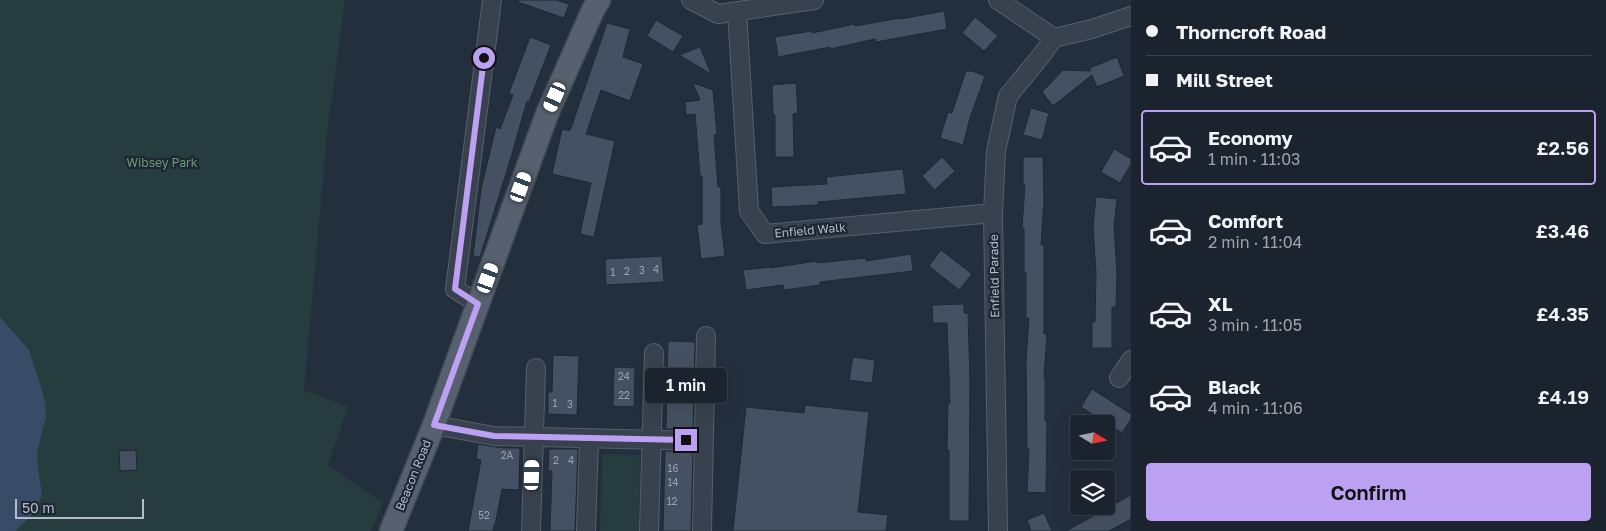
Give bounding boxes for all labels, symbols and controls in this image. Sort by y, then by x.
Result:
text: Thorncroft Road [1176,20,1326,43]
route start [473,47,495,69]
text: Mill Street [1176,68,1273,91]
car [542,80,567,114]
icon: car [1148,125,1193,170]
text: Economy [1208,126,1293,149]
text: £2.56 [1536,136,1589,159]
text: 1 min · 11:03 [1208,149,1300,169]
park label: Wibsey Park [127,155,198,170]
car [508,170,533,204]
icon: car [1148,208,1193,253]
text: Comfort [1208,209,1283,232]
street label: Enfield Walk [774,219,847,241]
text: £3.46 [1536,219,1589,242]
text: 2 min · 11:04 [1208,232,1302,252]
street label: Enfield Parade [986,234,1002,318]
car [475,261,500,295]
house number: 4 [653,263,659,275]
house number: 3 [639,264,645,276]
house number: 2 [624,265,630,277]
house number: 1 [611,266,616,278]
icon: car [1148,291,1193,336]
text: XL [1208,292,1233,315]
text: £4.35 [1536,302,1589,325]
text: 3 min · 11:05 [1208,315,1302,335]
callout: 1 min [645,368,727,402]
house number: 24 [618,370,630,382]
icon: car [1148,374,1193,419]
text: 1 min [666,375,706,395]
text: Black [1208,375,1261,398]
text: £4.19 [1537,385,1589,408]
house number: 22 [618,389,630,401]
house number: 1 [553,397,558,409]
house number: 3 [567,398,573,410]
text: 4 min · 11:06 [1208,398,1303,418]
north arrow [1070,415,1115,460]
map controls [1070,415,1115,515]
route end [675,429,697,451]
street label: Beacon Road [392,437,434,513]
house number: 2A [501,449,514,461]
house number: 2 [553,454,559,466]
house number: 4 [568,454,574,466]
car [523,460,540,490]
house number: 16 [668,462,678,474]
button: Confirm [1146,463,1591,521]
button: layers [1070,470,1115,515]
house number: 14 [668,476,678,488]
house number: 12 [667,495,678,507]
scale bar [15,496,144,519]
text: 50 m [22,499,55,516]
house number: 52 [478,509,490,521]

